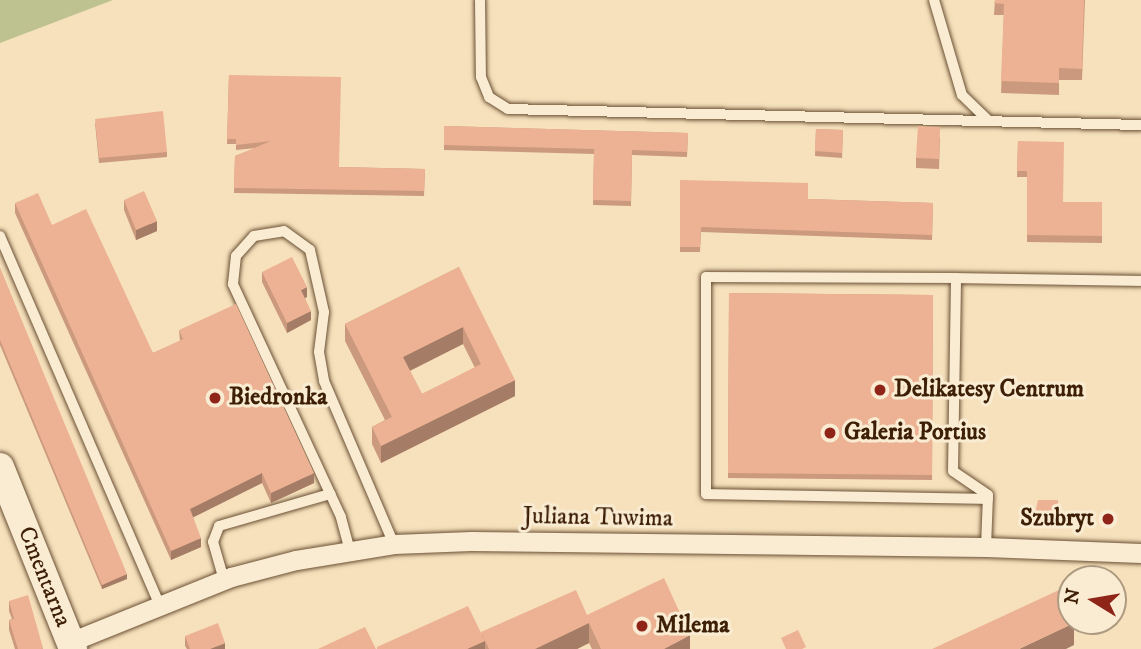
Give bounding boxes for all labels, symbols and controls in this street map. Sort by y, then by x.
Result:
place label: Delikatesy Centrum [894,376,1084,404]
marker: Delikatesy Centrum [872,382,888,398]
place label: Biedronka [229,384,327,412]
marker: Biedronka [207,390,223,406]
place label: Galeria Portius [844,419,986,447]
marker: Galeria Portius [822,425,838,441]
street label: Juliana Tuwima [523,502,673,534]
place label: Szubryt [1020,505,1094,533]
marker: Szubryt [1100,511,1116,527]
street label: Cmentarna [11,523,77,631]
north arrow [1057,565,1127,635]
text: N [1060,586,1086,606]
place label: Milema [656,612,729,640]
marker: Milema [634,618,650,634]

